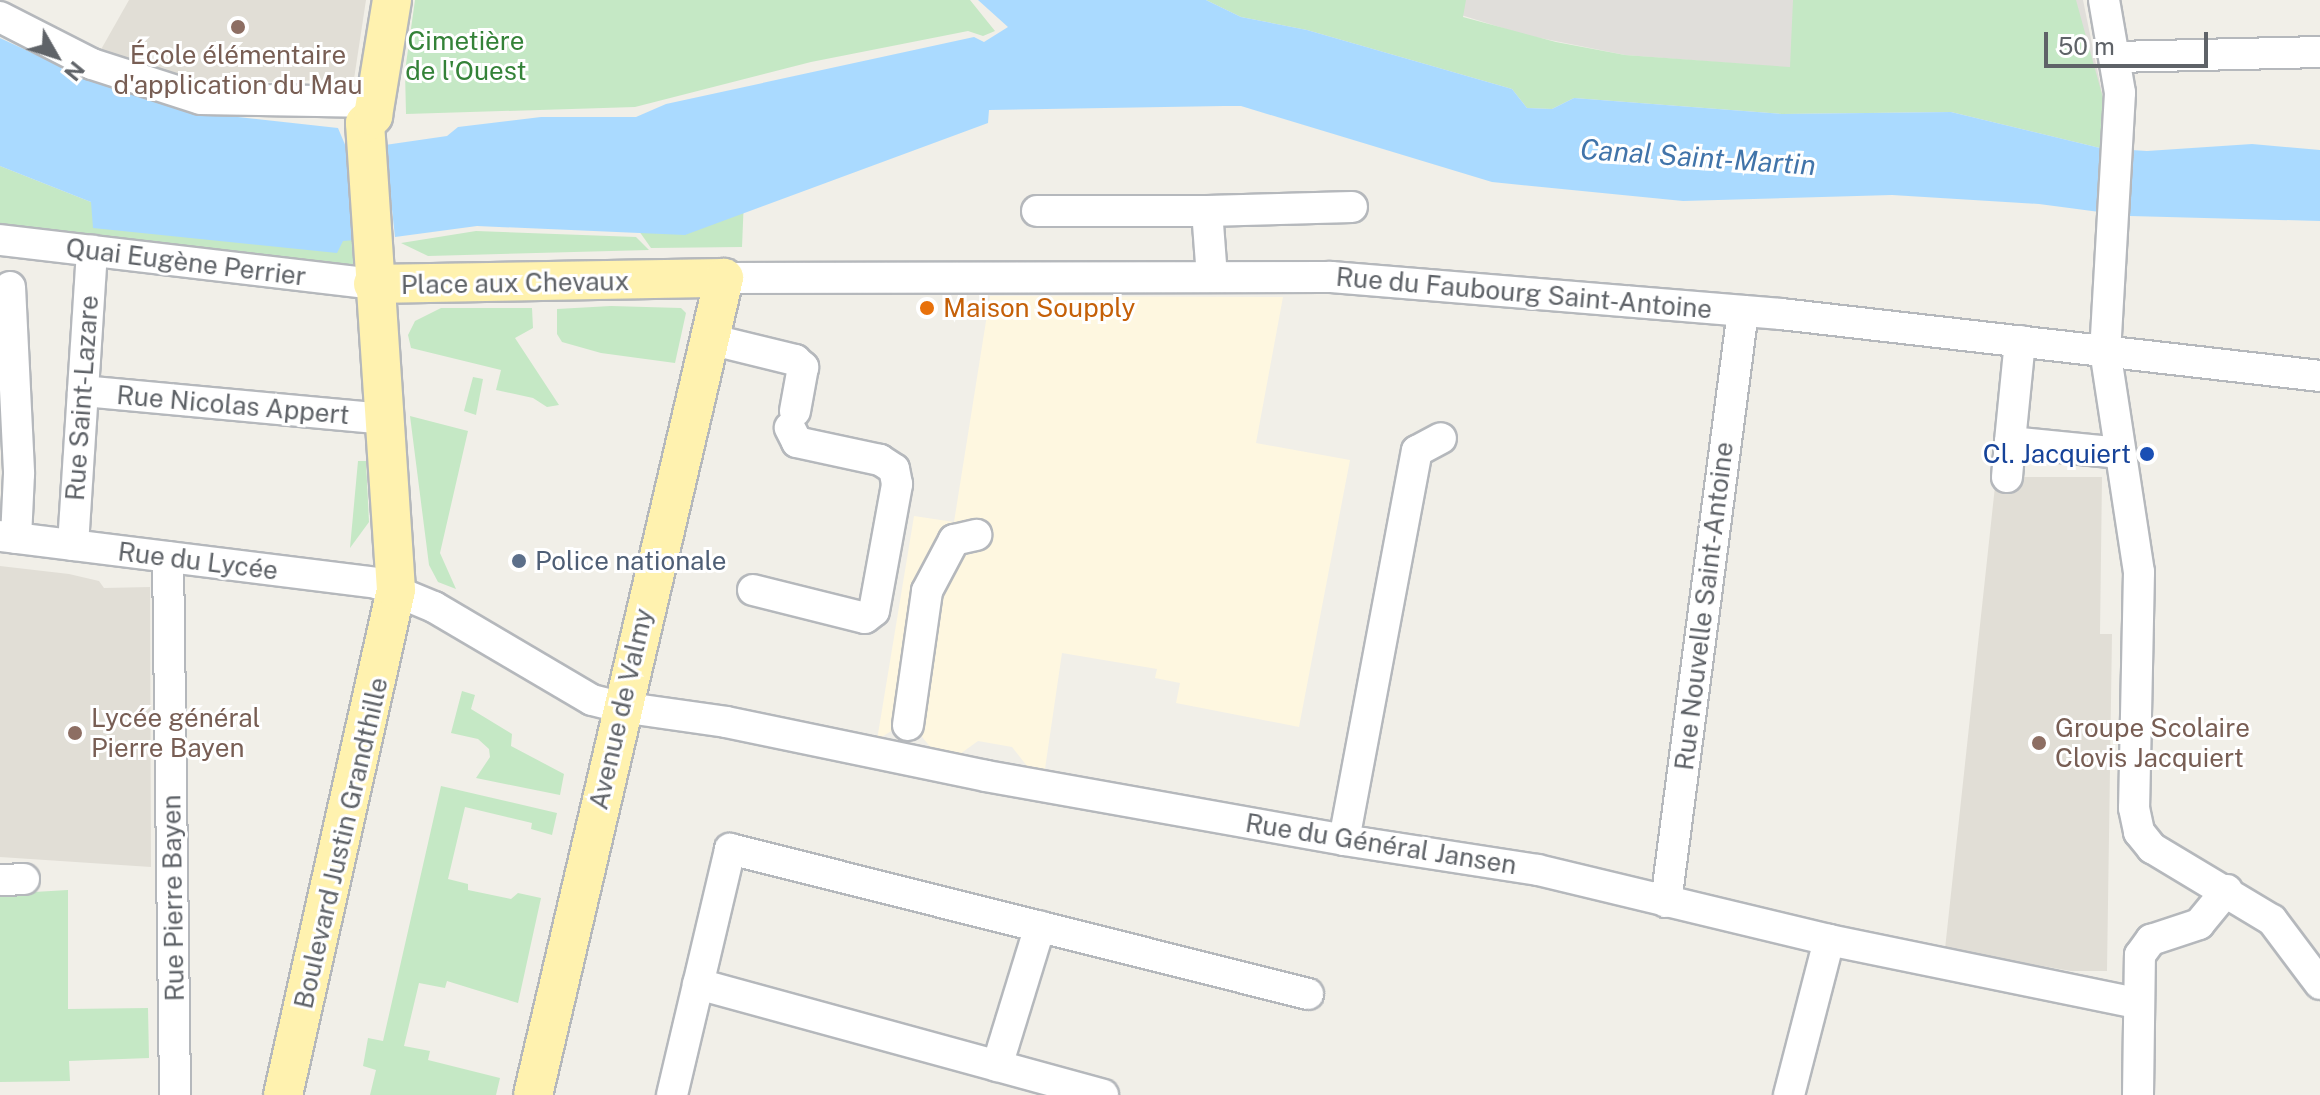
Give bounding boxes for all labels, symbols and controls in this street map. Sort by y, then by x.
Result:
north arrow [16,16,96,96]
scale bar [2048,16,2212,66]
marker: École élémentaire d'application du Mau [229,18,247,36]
park label: Cimetière de l'Ouest [405,25,527,86]
text: 50 m [2058,32,2115,60]
place label: École élémentaire d'application du Mau [113,39,363,100]
text: N [59,56,90,86]
water label: Canal Saint-Martin [1579,132,1817,182]
street label: Quai Eugène Perrier [64,232,308,292]
street label: Rue du Faubourg Saint-Antoine [1334,261,1714,325]
street label: Place aux Chevaux [400,265,630,301]
place label: Maison Soupply [943,292,1135,324]
street label: Rue Saint-Lazare [59,294,105,502]
marker: Maison Soupply [918,299,936,317]
street label: Rue Nicolas Appert [115,379,351,431]
place label: Cl. Jacquiert [1983,438,2131,470]
street label: Rue Nouvelle Saint-Antoine [1668,440,1740,772]
marker: Cl. Jacquiert [2138,445,2156,463]
street label: Rue du Lycée [116,536,280,586]
place label: Police nationale [535,545,727,577]
marker: Police nationale [510,552,528,570]
street label: Avenue de Valmy [583,605,659,813]
street label: Boulevard Justin Grandthille [288,674,394,1012]
place label: Lycée général Pierre Bayen [91,702,261,764]
place label: Groupe Scolaire Clovis Jacquiert [2055,712,2250,774]
marker: Lycée général Pierre Bayen [66,724,84,742]
marker: Groupe Scolaire Clovis Jacquiert [2030,734,2048,752]
street label: Rue Pierre Bayen [156,794,190,1002]
street label: Rue du Général Jansen [1243,807,1519,881]

